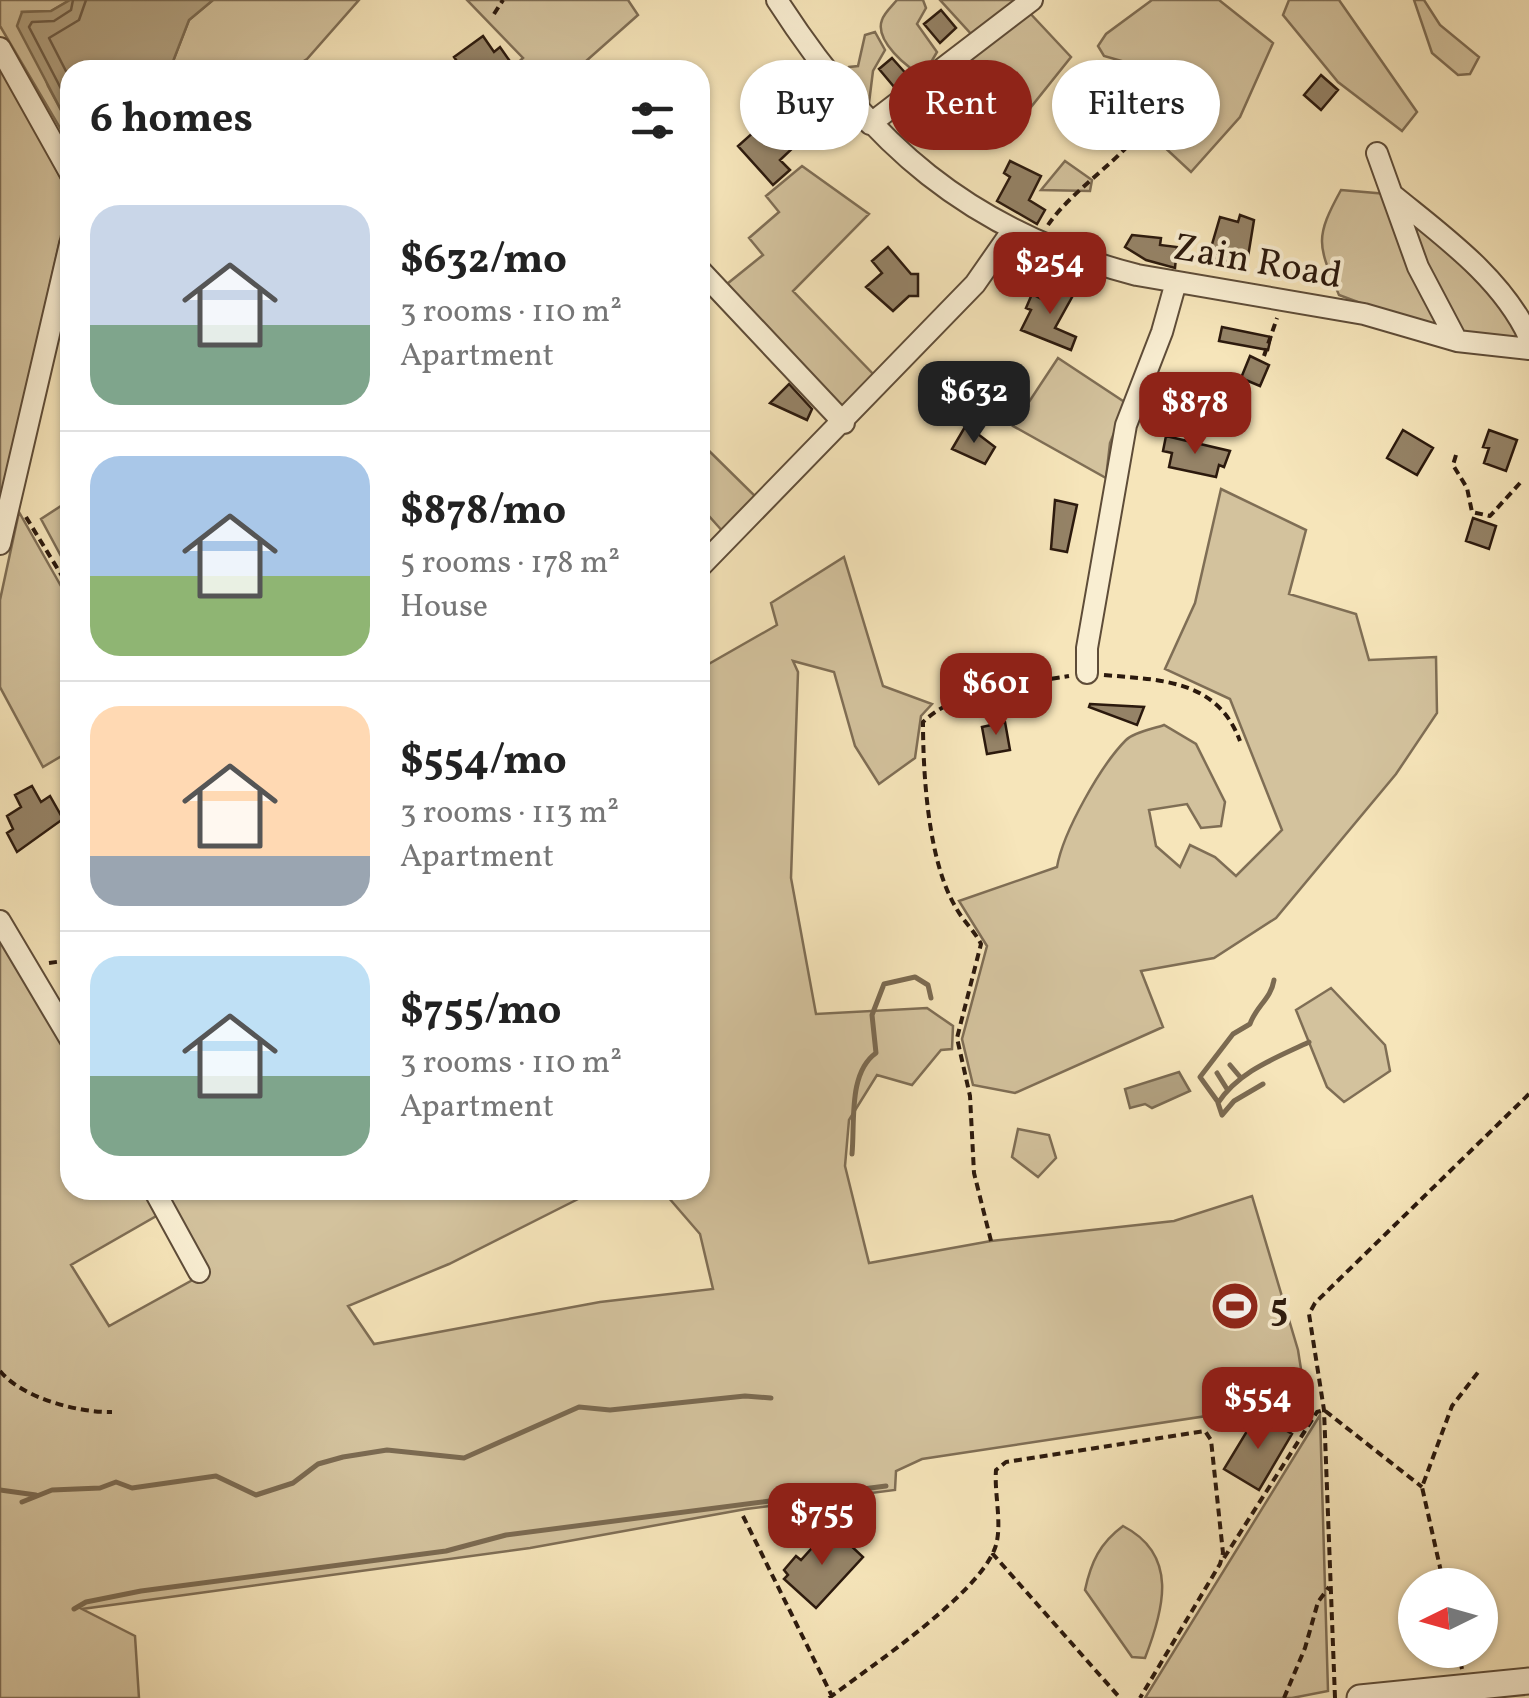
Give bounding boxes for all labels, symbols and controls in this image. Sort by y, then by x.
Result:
chip: Buy [740,60,869,150]
chip: Rent [889,60,1032,150]
chip: Filters [1052,60,1220,150]
text: 6 homes [90,91,253,150]
icon: filters [625,93,680,148]
street label: Zain Road [1169,223,1346,304]
text: $632/mo [400,232,567,291]
pin: $254 [991,232,1109,317]
text: $254 [1015,242,1085,286]
icon: home [170,245,290,365]
text: 3 rooms · 110 m² [400,291,622,335]
text: Apartment [400,335,554,379]
pin: $632 [915,361,1033,446]
text: $632 [940,371,1008,415]
pin: $878 [1136,372,1254,457]
text: $878 [1161,382,1229,426]
text: $878/mo [400,483,566,542]
icon: home [170,496,290,616]
text: 5 rooms · 178 m² [400,542,620,586]
text: House [400,586,488,630]
pin: $601 [937,653,1055,738]
text: $601 [962,663,1030,707]
text: $554/mo [400,733,567,792]
icon: home [170,746,290,866]
text: 3 rooms · 113 m² [400,792,619,836]
text: Apartment [400,836,554,880]
text: $755/mo [400,983,562,1042]
icon: home [170,996,290,1116]
text: 3 rooms · 110 m² [400,1042,622,1086]
text: Apartment [400,1086,554,1130]
sports icon: 5 [1209,1280,1261,1332]
place label: 5 [1270,1283,1288,1336]
pin: $554 [1199,1367,1317,1452]
text: $554 [1224,1377,1292,1421]
pin: $755 [763,1483,881,1568]
text: $755 [790,1493,854,1537]
north arrow [1398,1568,1498,1668]
map controls [1398,1568,1498,1668]

